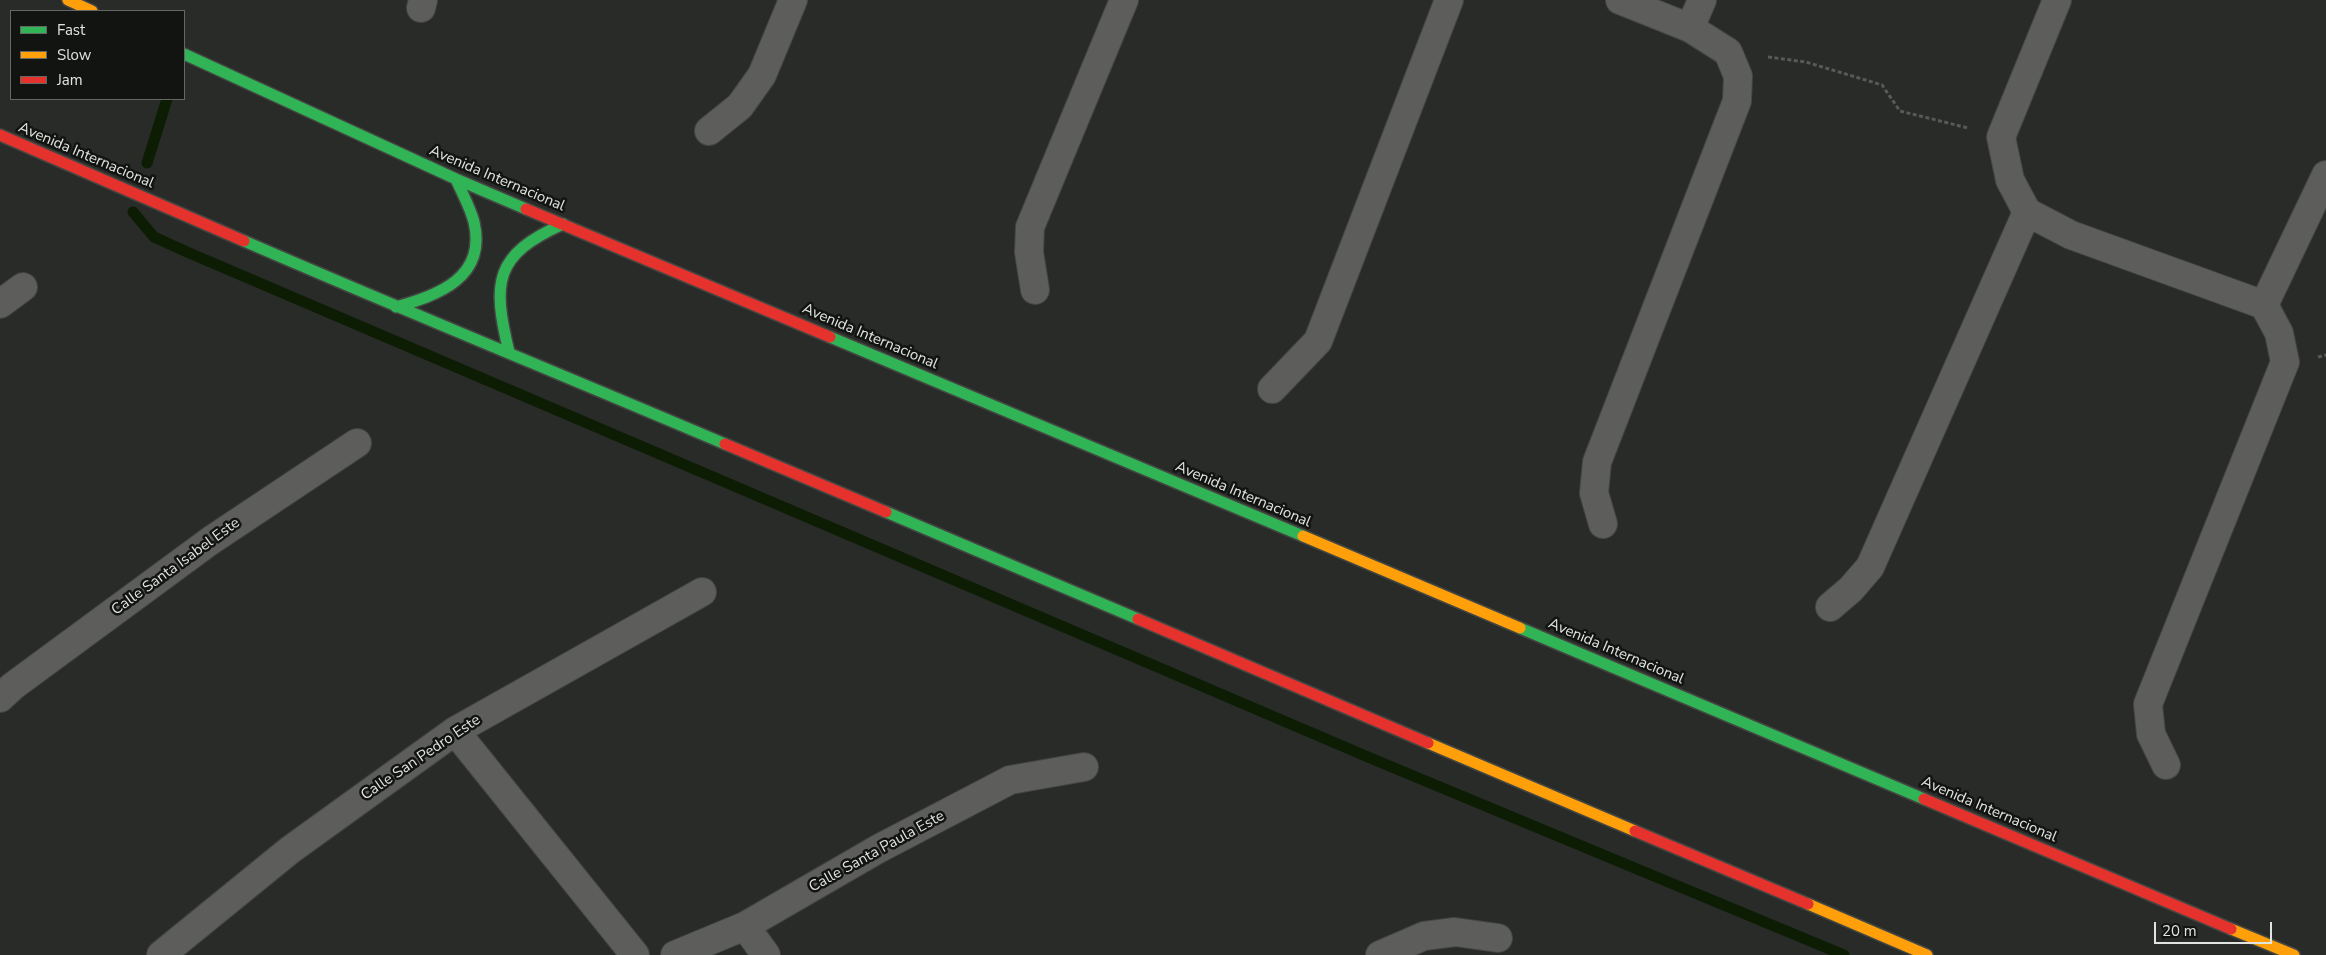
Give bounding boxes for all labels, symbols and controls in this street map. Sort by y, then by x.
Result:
legend [10,10,185,100]
text: Fast [57,20,85,40]
text: Slow [57,45,91,65]
text: Jam [57,70,83,90]
street label: Avenida Internacional [15,119,157,193]
street label: Avenida Internacional [426,142,568,216]
street label: Avenida Internacional [799,300,941,374]
street label: Avenida Internacional [1172,458,1314,532]
street label: Calle Santa Isabel Este [108,514,244,620]
street label: Avenida Internacional [1545,615,1687,689]
street label: Calle San Pedro Este [358,711,484,805]
street label: Avenida Internacional [1918,773,2060,847]
street label: Calle Santa Paula Este [806,807,948,897]
scale bar [2156,912,2274,944]
text: 20 m [2162,921,2197,941]

